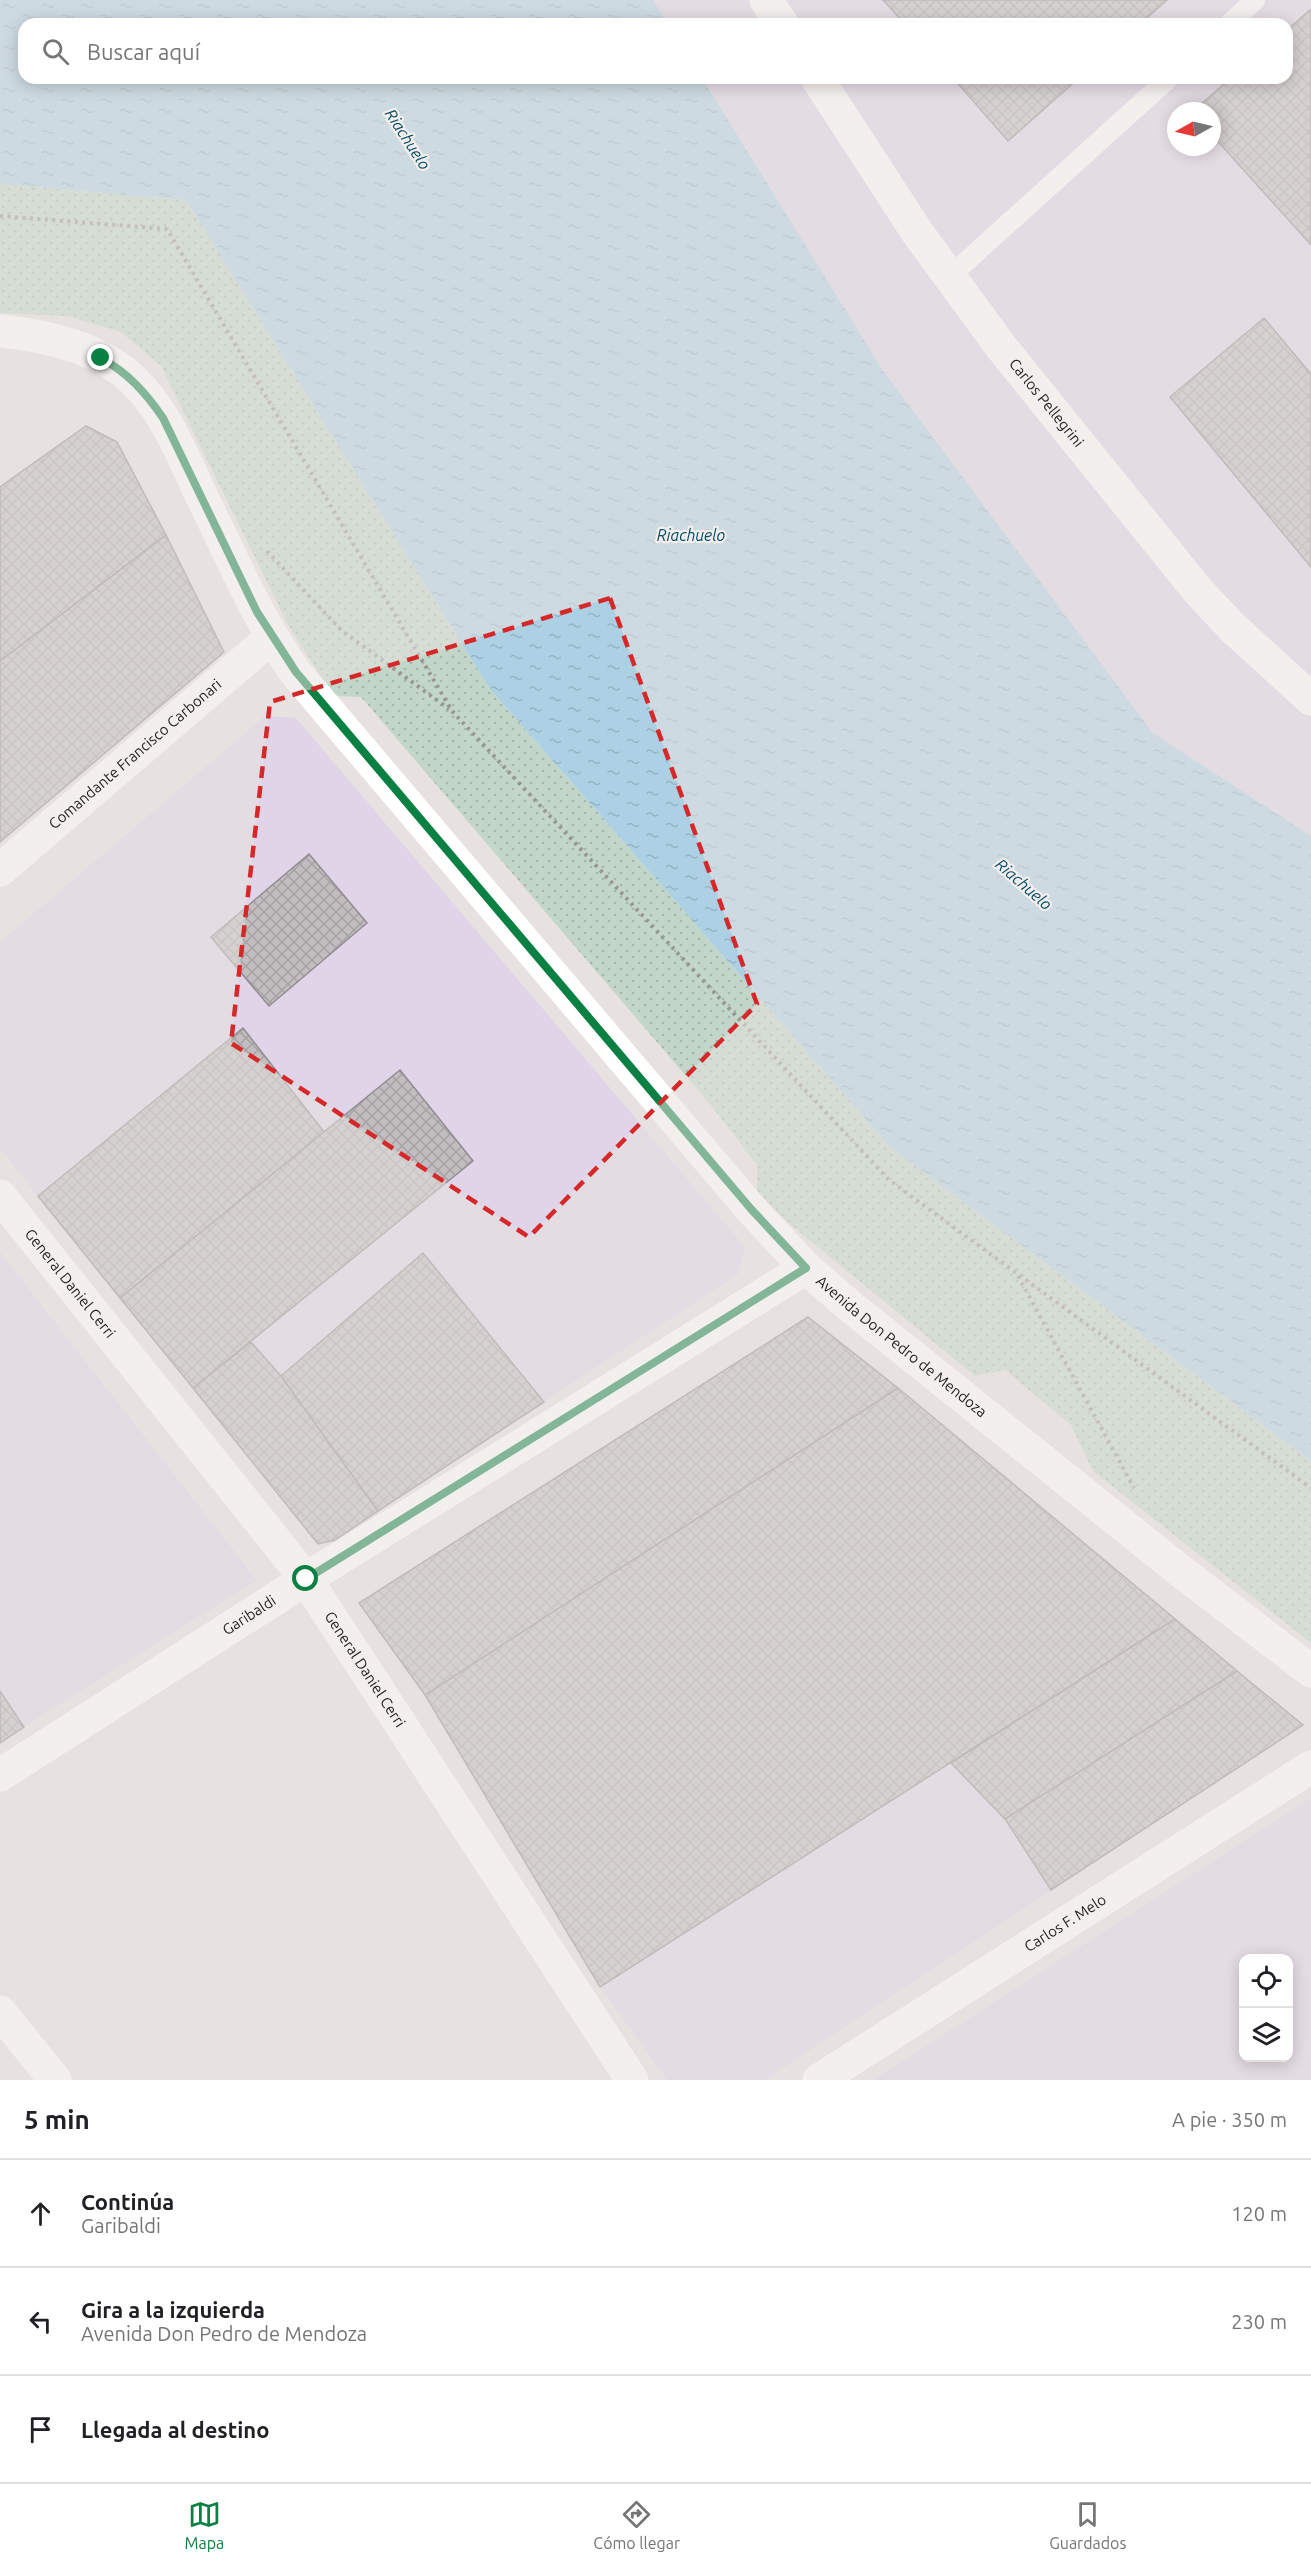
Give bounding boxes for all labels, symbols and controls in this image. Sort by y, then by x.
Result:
search box [18,18,1293,84]
icon: search [39,35,72,68]
text: Buscar aquí [87,39,200,64]
north arrow [1167,102,1221,156]
water label: Riachuelo [382,105,434,173]
route end [87,344,113,370]
street label: Carlos Pellegrini [1006,355,1087,450]
water label: Riachuelo [657,526,726,544]
street label: Comandante Francisco Carbonari [45,675,225,832]
water label: Riachuelo [992,855,1056,913]
street label: General Daniel Cerri [22,1225,119,1341]
street label: Avenida Don Pedro de Mendoza [813,1272,990,1420]
route start [292,1565,318,1591]
street label: Garibaldi [219,1592,279,1638]
street label: General Daniel Cerri [321,1608,409,1730]
street label: Carlos F. Melo [1021,1891,1109,1955]
map controls [1239,1954,1293,2062]
button: locate [1239,1954,1293,2008]
button: layers [1239,2008,1293,2062]
text: 5 min [24,2105,90,2134]
text: A pie · 350 m [1172,2108,1287,2131]
text: Continúa [81,2189,174,2214]
icon: ahead [24,2197,57,2230]
text: 120 m [1231,2202,1287,2225]
text: Garibaldi [81,2214,161,2237]
text: Gira a la izquierda [81,2297,265,2322]
icon: left [24,2305,57,2338]
text: 230 m [1231,2310,1287,2333]
text: Avenida Don Pedro de Mendoza [81,2322,367,2345]
icon: arrive [24,2413,57,2446]
text: Llegada al destino [81,2417,269,2442]
tab: Mapa [185,2498,224,2552]
tab: Cómo llegar [593,2498,680,2552]
tab: Guardados [1049,2498,1126,2552]

